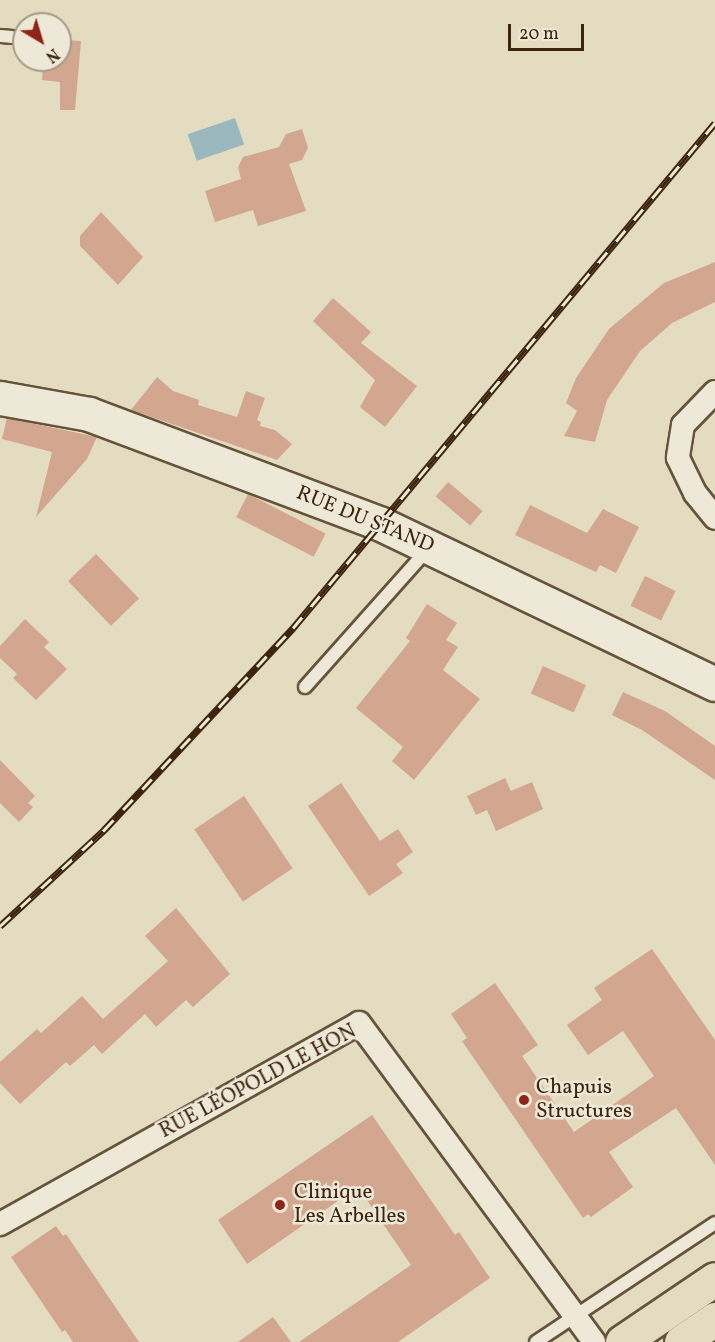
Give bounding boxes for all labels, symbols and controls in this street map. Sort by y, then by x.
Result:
north arrow [12,12,72,72]
scale bar [511,12,588,50]
text: 20 m [519,22,559,47]
text: N [40,42,63,67]
street label: RUE DU STAND [292,481,438,559]
street label: RUE LÉOPOLD LE HON [155,1019,361,1145]
place label: Chapuis Structures [536,1075,632,1125]
marker: Chapuis Structures [517,1093,531,1107]
place label: Clinique Les Arbelles [294,1180,405,1230]
marker: Clinique Les Arbelles [271,1196,289,1214]

